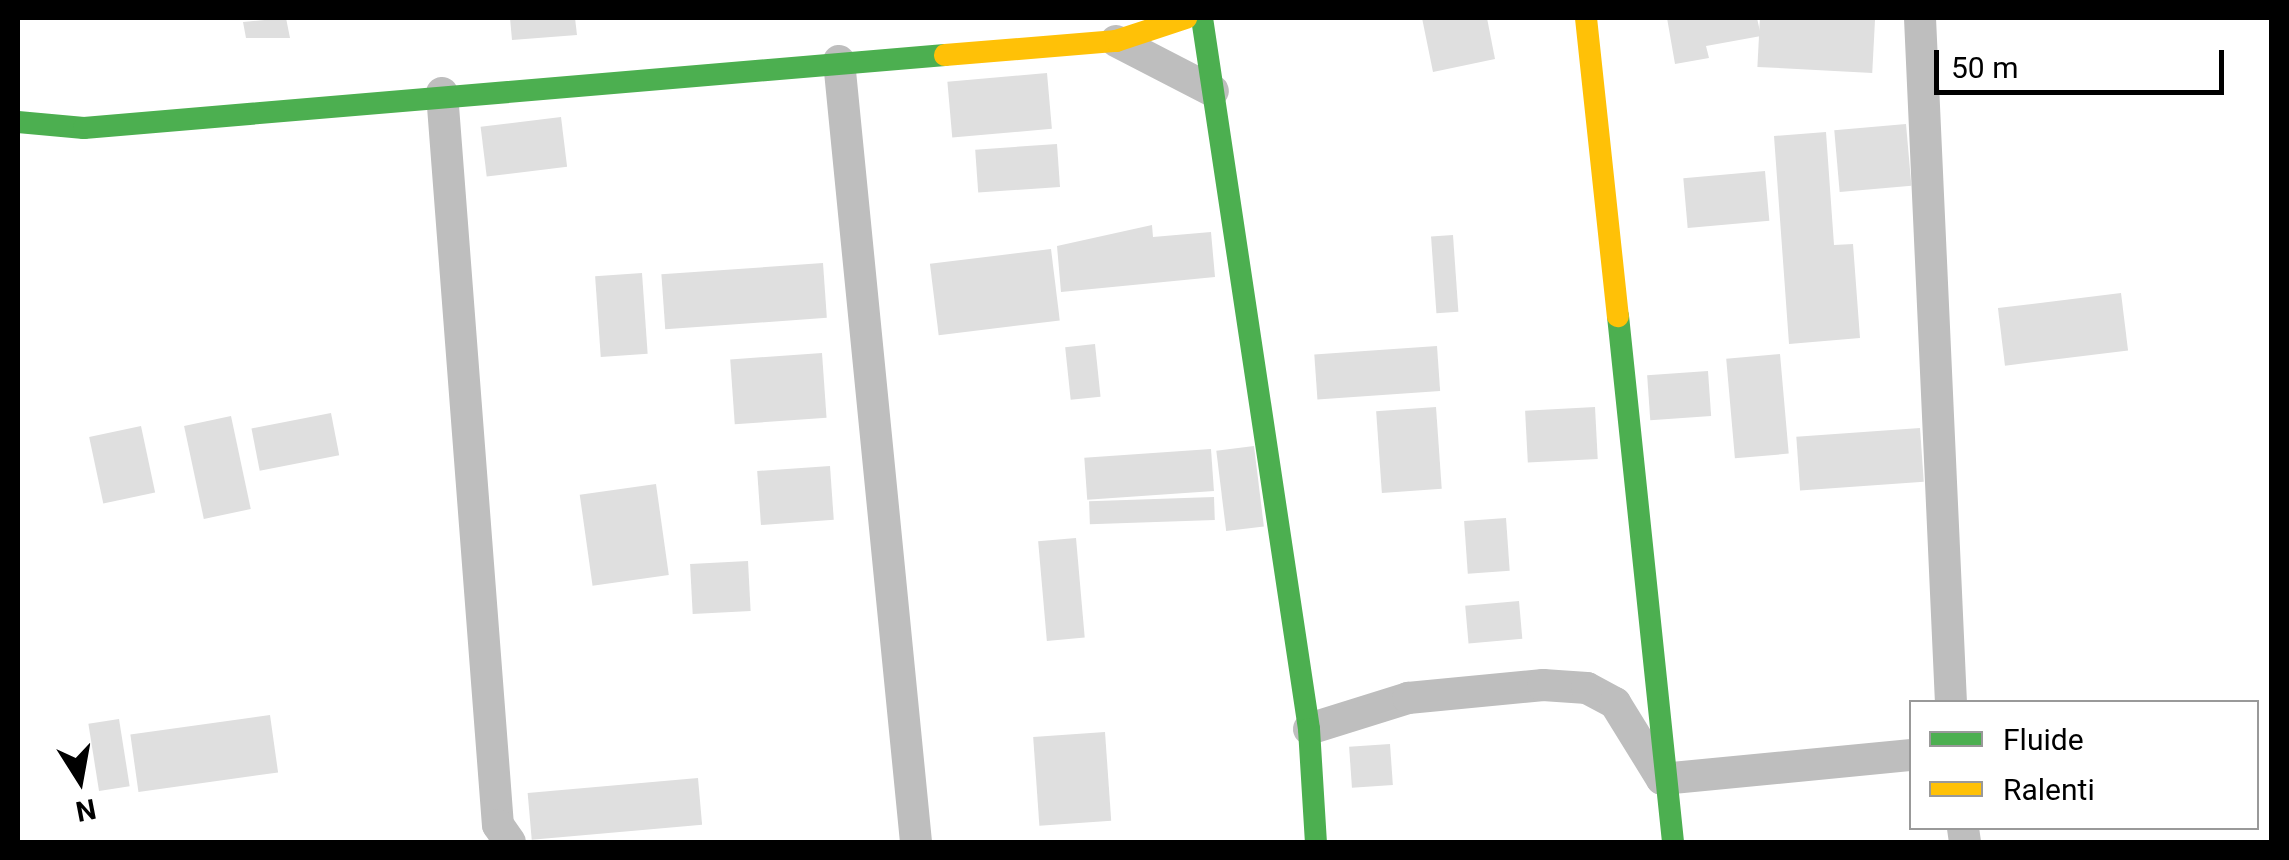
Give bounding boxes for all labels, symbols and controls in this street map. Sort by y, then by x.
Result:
scale bar [1939,30,2229,92]
text: 50 m [1951,50,2018,85]
legend [1909,700,2259,830]
text: Fluide [2003,722,2084,757]
north arrow [30,730,130,830]
text: Ralenti [2003,772,2095,807]
text: N [73,792,99,828]

